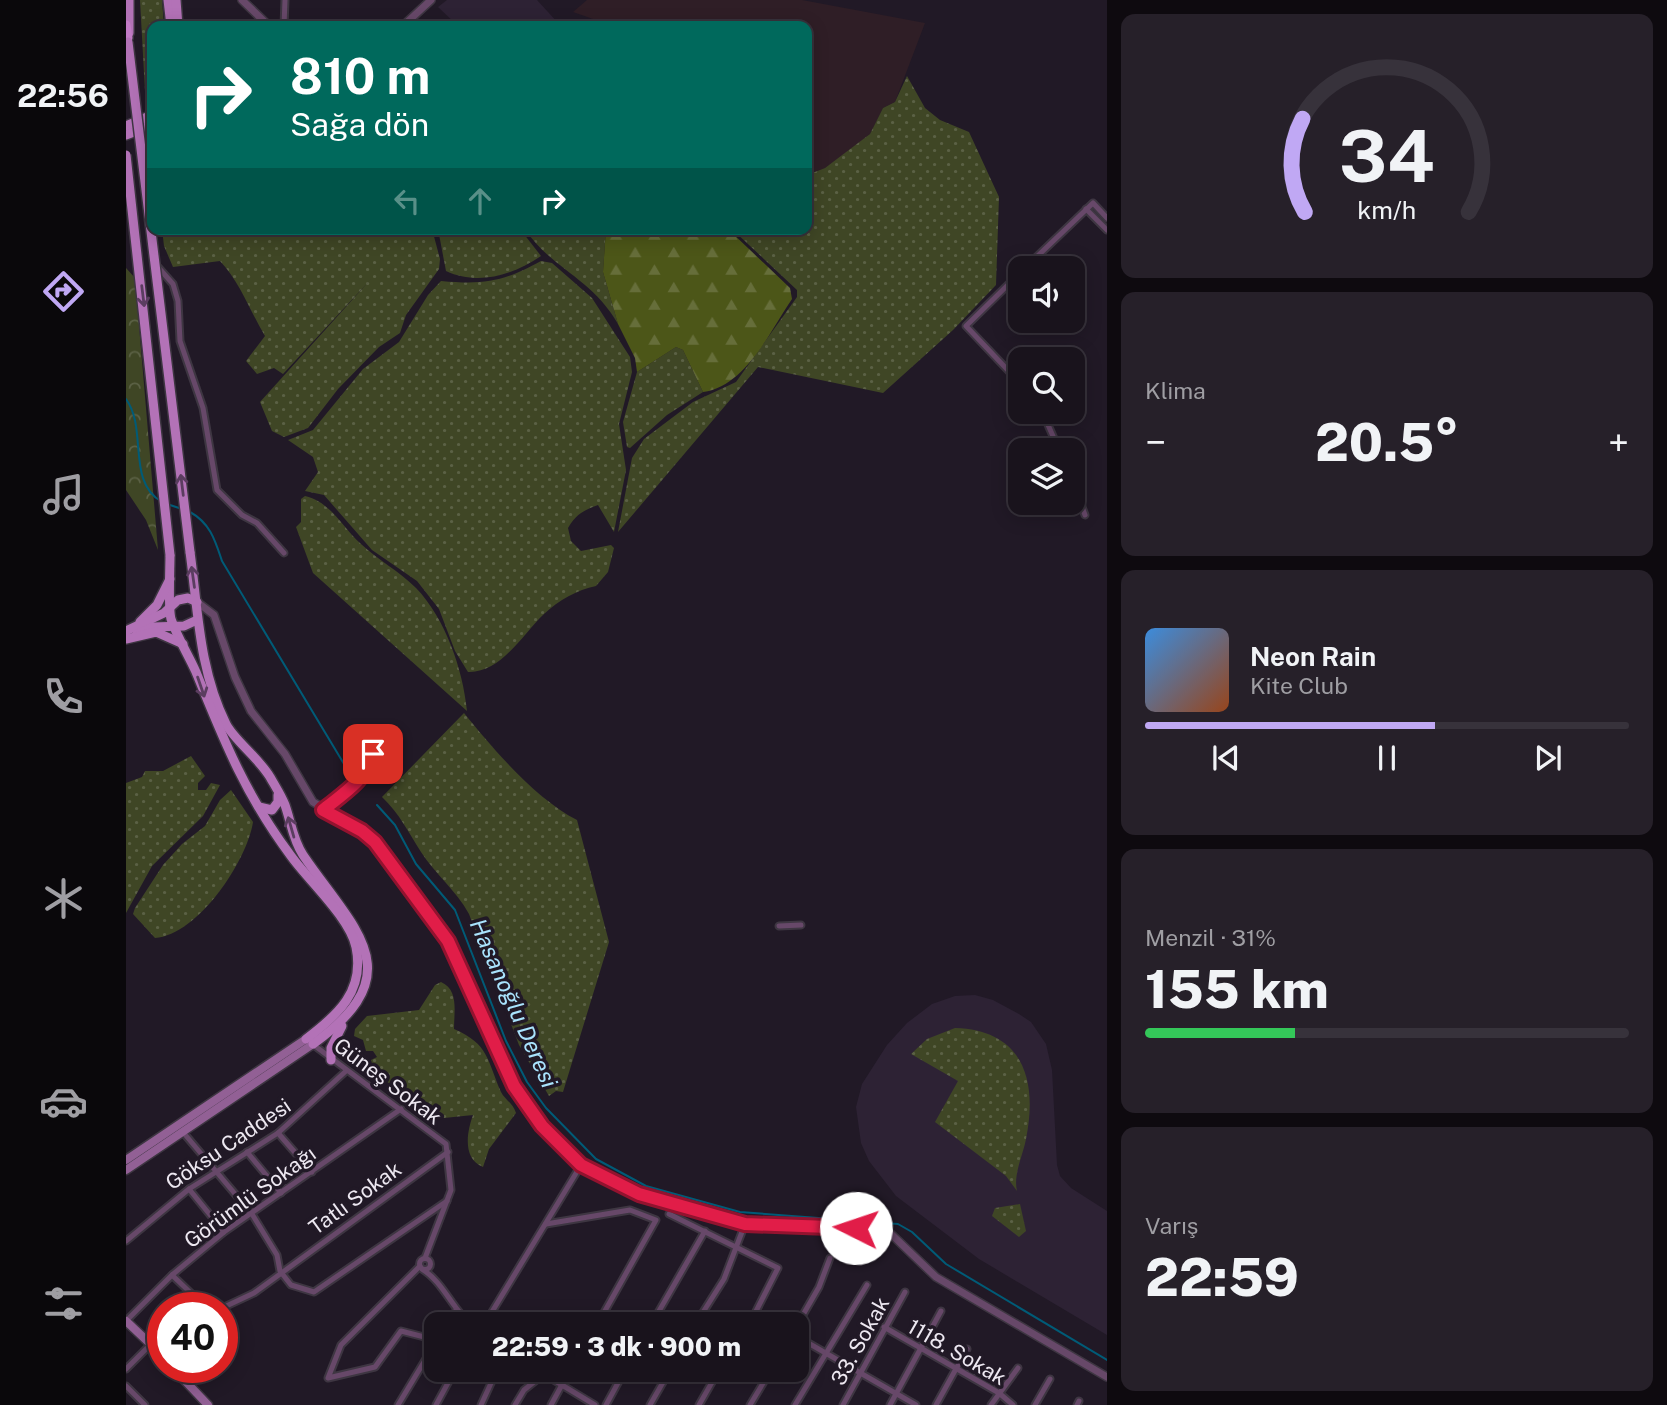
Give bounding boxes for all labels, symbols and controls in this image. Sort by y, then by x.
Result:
text: 810 m [290,47,430,105]
icon: right [175,49,266,140]
text: 22:56 [17,77,109,114]
text: Sağa dön [290,106,429,143]
text: 34 [1339,113,1435,198]
icon: left [388,182,426,220]
icon: ahead [461,182,499,220]
icon: right [534,182,572,220]
text: km/h [1358,195,1416,225]
map controls [1008,256,1085,515]
button: sound [1008,256,1085,333]
icon: directions [39,267,88,316]
one-way arrow [136,284,149,307]
button: search [1008,347,1085,424]
text: Klima [1145,377,1206,404]
text: 20.5° [1315,412,1459,473]
text: − [1145,420,1166,465]
text: + [1608,420,1629,465]
button: layers [1008,438,1085,515]
icon: music [39,470,88,519]
one-way arrow [175,474,188,496]
one-way arrow [187,567,200,589]
text: Neon Rain [1250,641,1376,672]
icon: phone [39,672,88,721]
text: Kite Club [1250,672,1348,699]
one-way arrow [196,675,208,697]
pin [343,724,403,784]
icon: arrive [354,735,392,773]
icon: previous [1207,739,1245,777]
icon: pause [1368,739,1406,777]
icon: next [1529,739,1567,777]
one-way arrow [284,816,297,838]
icon: climate [39,874,88,923]
water label: Hasanoğlu Deresi [465,914,564,1092]
text: Menzil · 31% [1145,924,1276,951]
text: 155 km [1145,959,1329,1020]
street label: Güneş Sokak [329,1032,447,1130]
icon: car [39,1077,88,1126]
street label: Göksu Caddesi [161,1093,295,1195]
street label: Görümlü Sokağı [179,1141,321,1253]
street label: Tatlı Sokak [304,1156,406,1240]
position arrow [819,1191,893,1265]
text: Varış [1145,1212,1198,1239]
text: 22:59 [1145,1247,1299,1308]
icon: filters [39,1279,88,1328]
speed limit sign: 40 [147,1292,238,1383]
street label: 33. Sokak [826,1292,895,1389]
street label: 1118. Sokak [903,1314,1011,1390]
text: 22:59 · 3 dk · 900 m [492,1331,741,1362]

